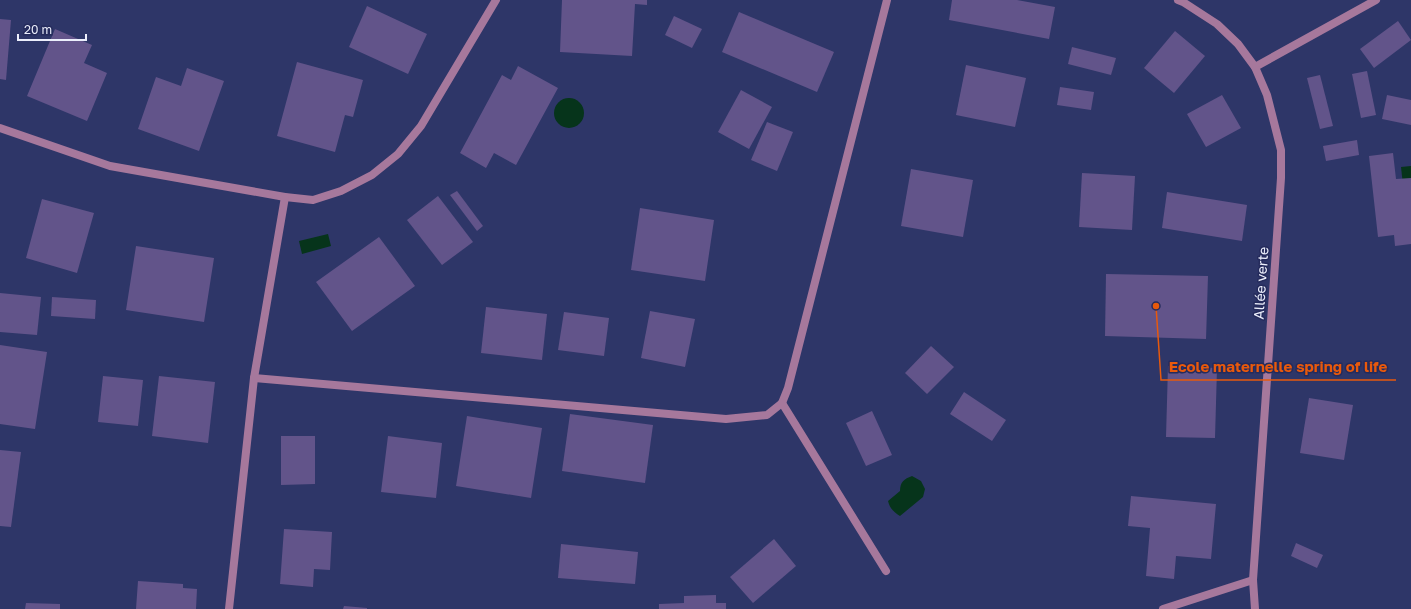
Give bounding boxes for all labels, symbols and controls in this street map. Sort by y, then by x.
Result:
scale bar [18,16,86,42]
text: 20 m [24,22,52,37]
street label: Allée verte [1249,246,1272,320]
callout: Ecole maternelle spring of life [1161,353,1396,380]
text: Ecole maternelle spring of life [1169,357,1387,375]

